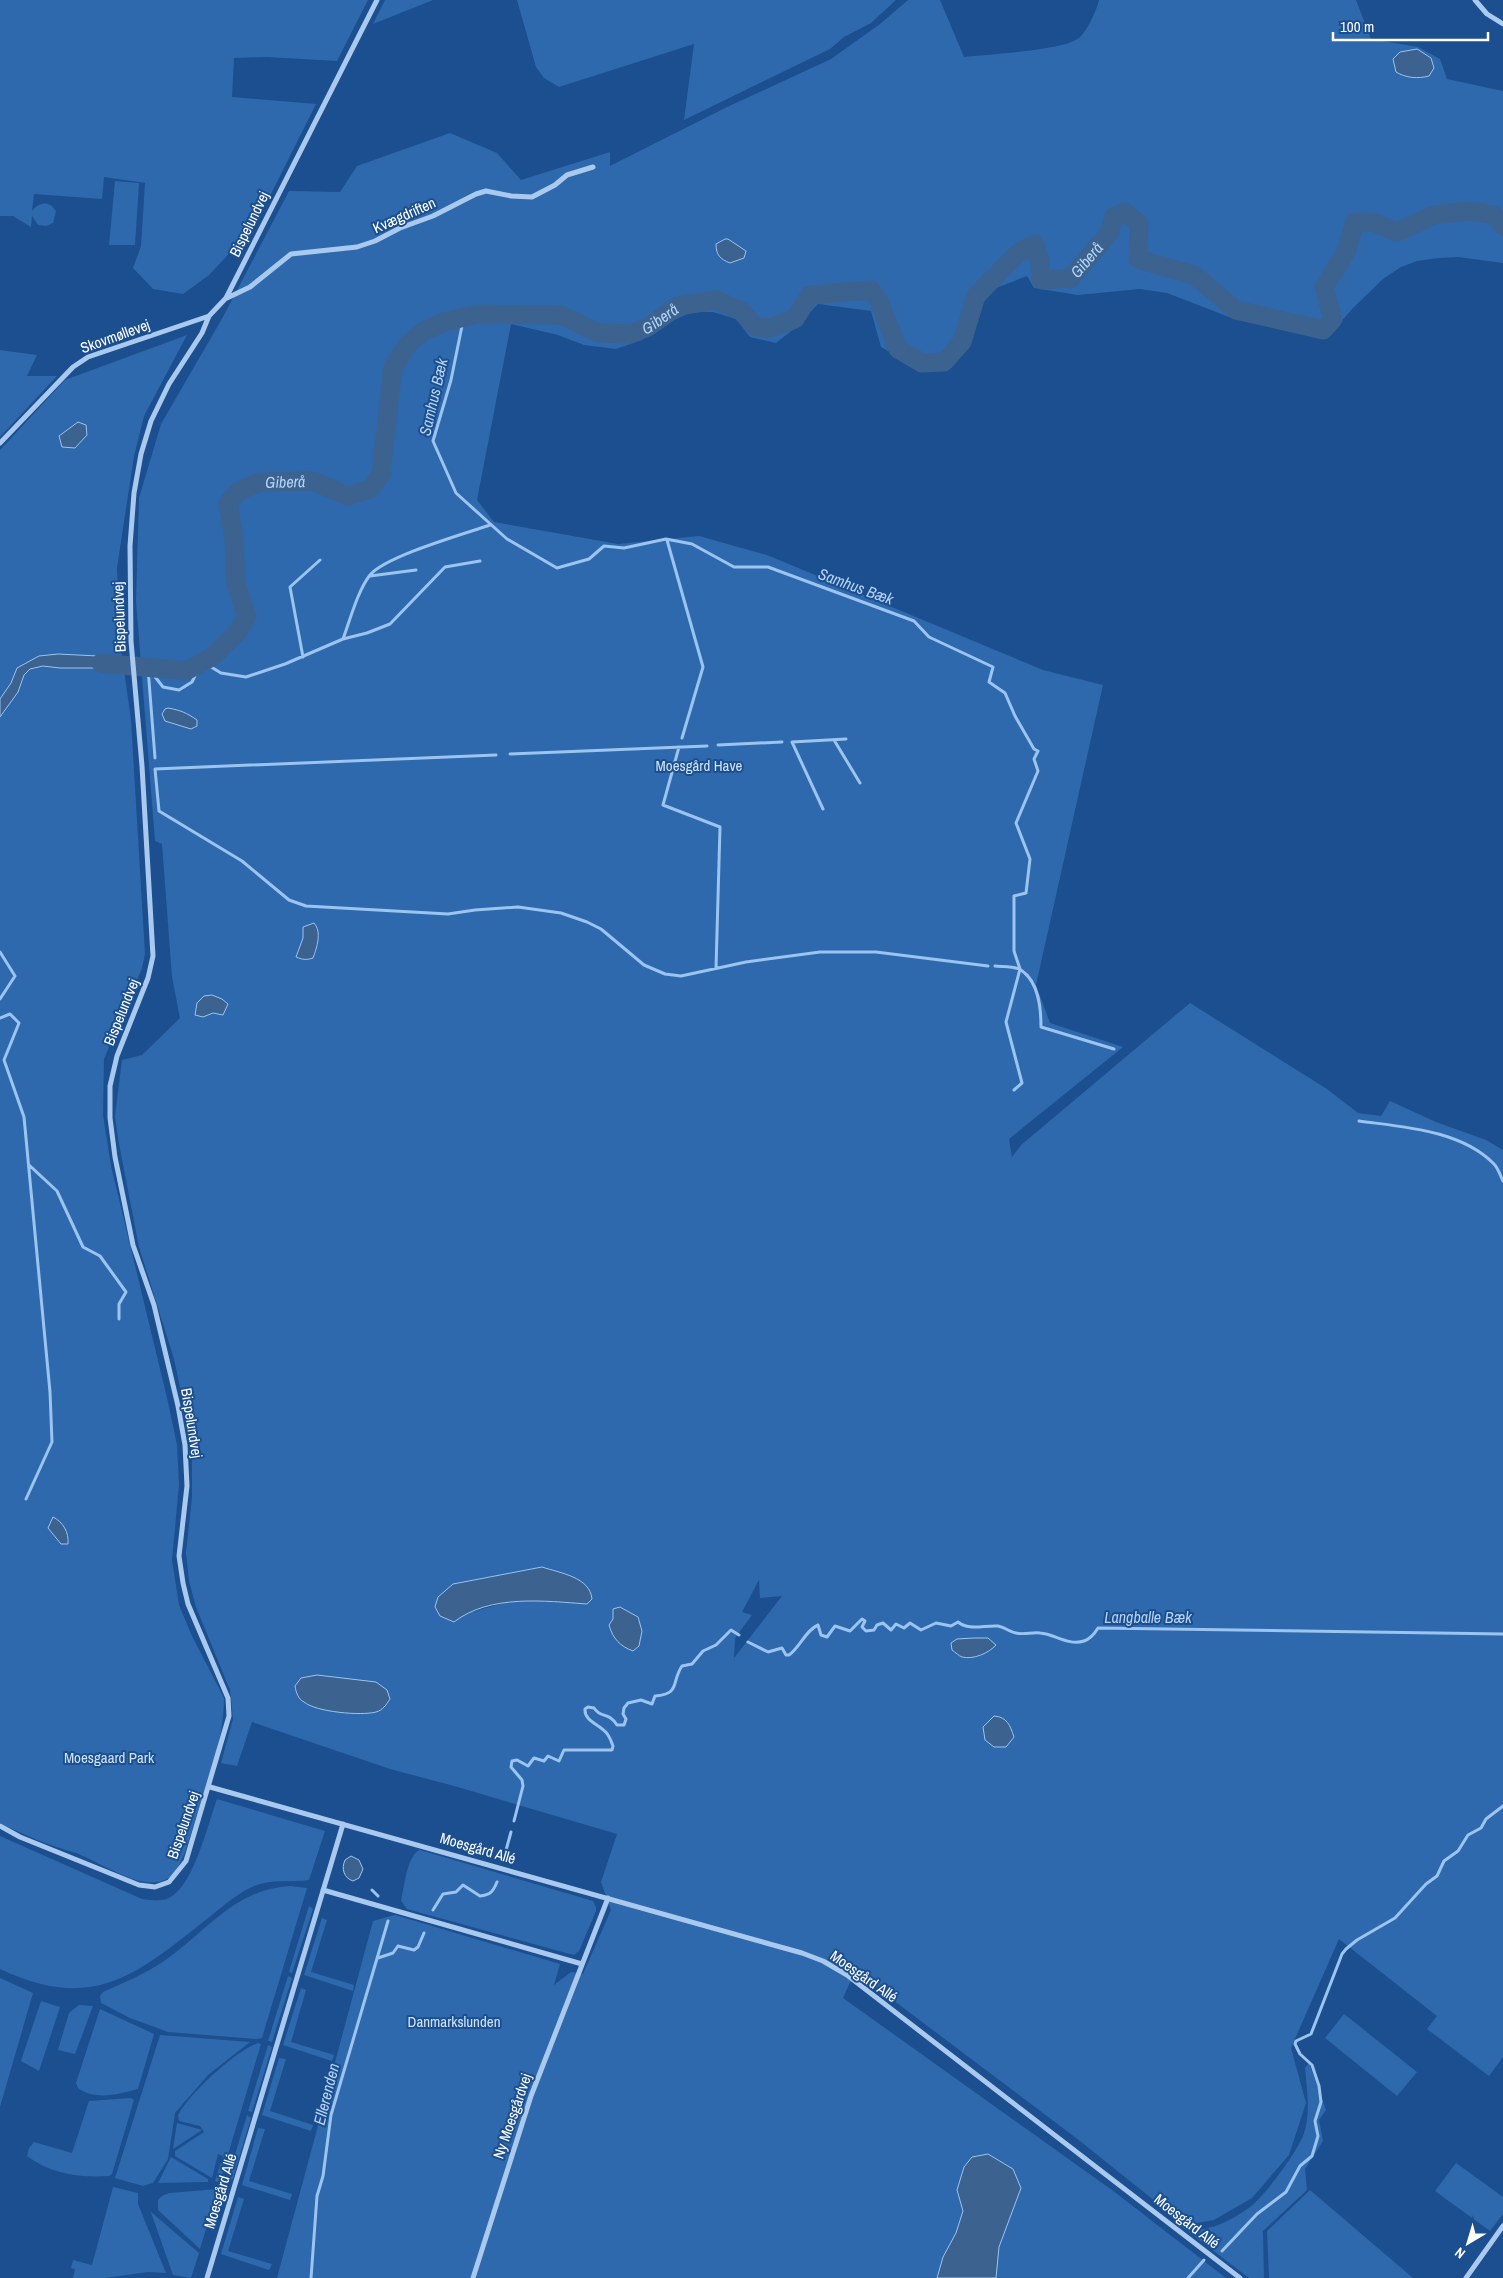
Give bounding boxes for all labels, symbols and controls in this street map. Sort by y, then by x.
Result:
scale bar [1333,10,1488,42]
text: 100 m [1340,16,1374,37]
street label: Bispelundvej [224,188,274,260]
street label: Kvægdriften [369,192,439,238]
water label: Giberå [1065,237,1108,282]
water label: Giberå [639,298,682,339]
street label: Skovmøllevej [77,314,153,358]
water label: Samhus Bæk [413,356,453,438]
water label: Giberå [265,470,305,493]
water label: Samhus Bæk [815,562,897,610]
street label: Bispelundvej [107,581,131,653]
park label: Moesgård Have [656,755,743,776]
street label: Bispelundvej [98,975,144,1049]
street label: Bispelundvej [176,1387,208,1459]
water label: Langballe Bæk [1104,1606,1192,1628]
park label: Moesgaard Park [64,1747,155,1768]
street label: Bispelundvej [162,1788,204,1862]
street label: Moesgård Allé [438,1827,519,1869]
street label: Moesgård Allé [826,1945,902,2007]
park label: Danmarkslunden [408,2011,500,2032]
water label: Ellerenden [308,2061,344,2127]
street label: Ny Moesgårdvej [488,2071,536,2161]
street label: Moesgård Allé [199,2151,241,2231]
street label: Moesgård Allé [1150,2189,1224,2253]
north arrow [1443,2218,1493,2268]
text: N [1451,2244,1469,2263]

